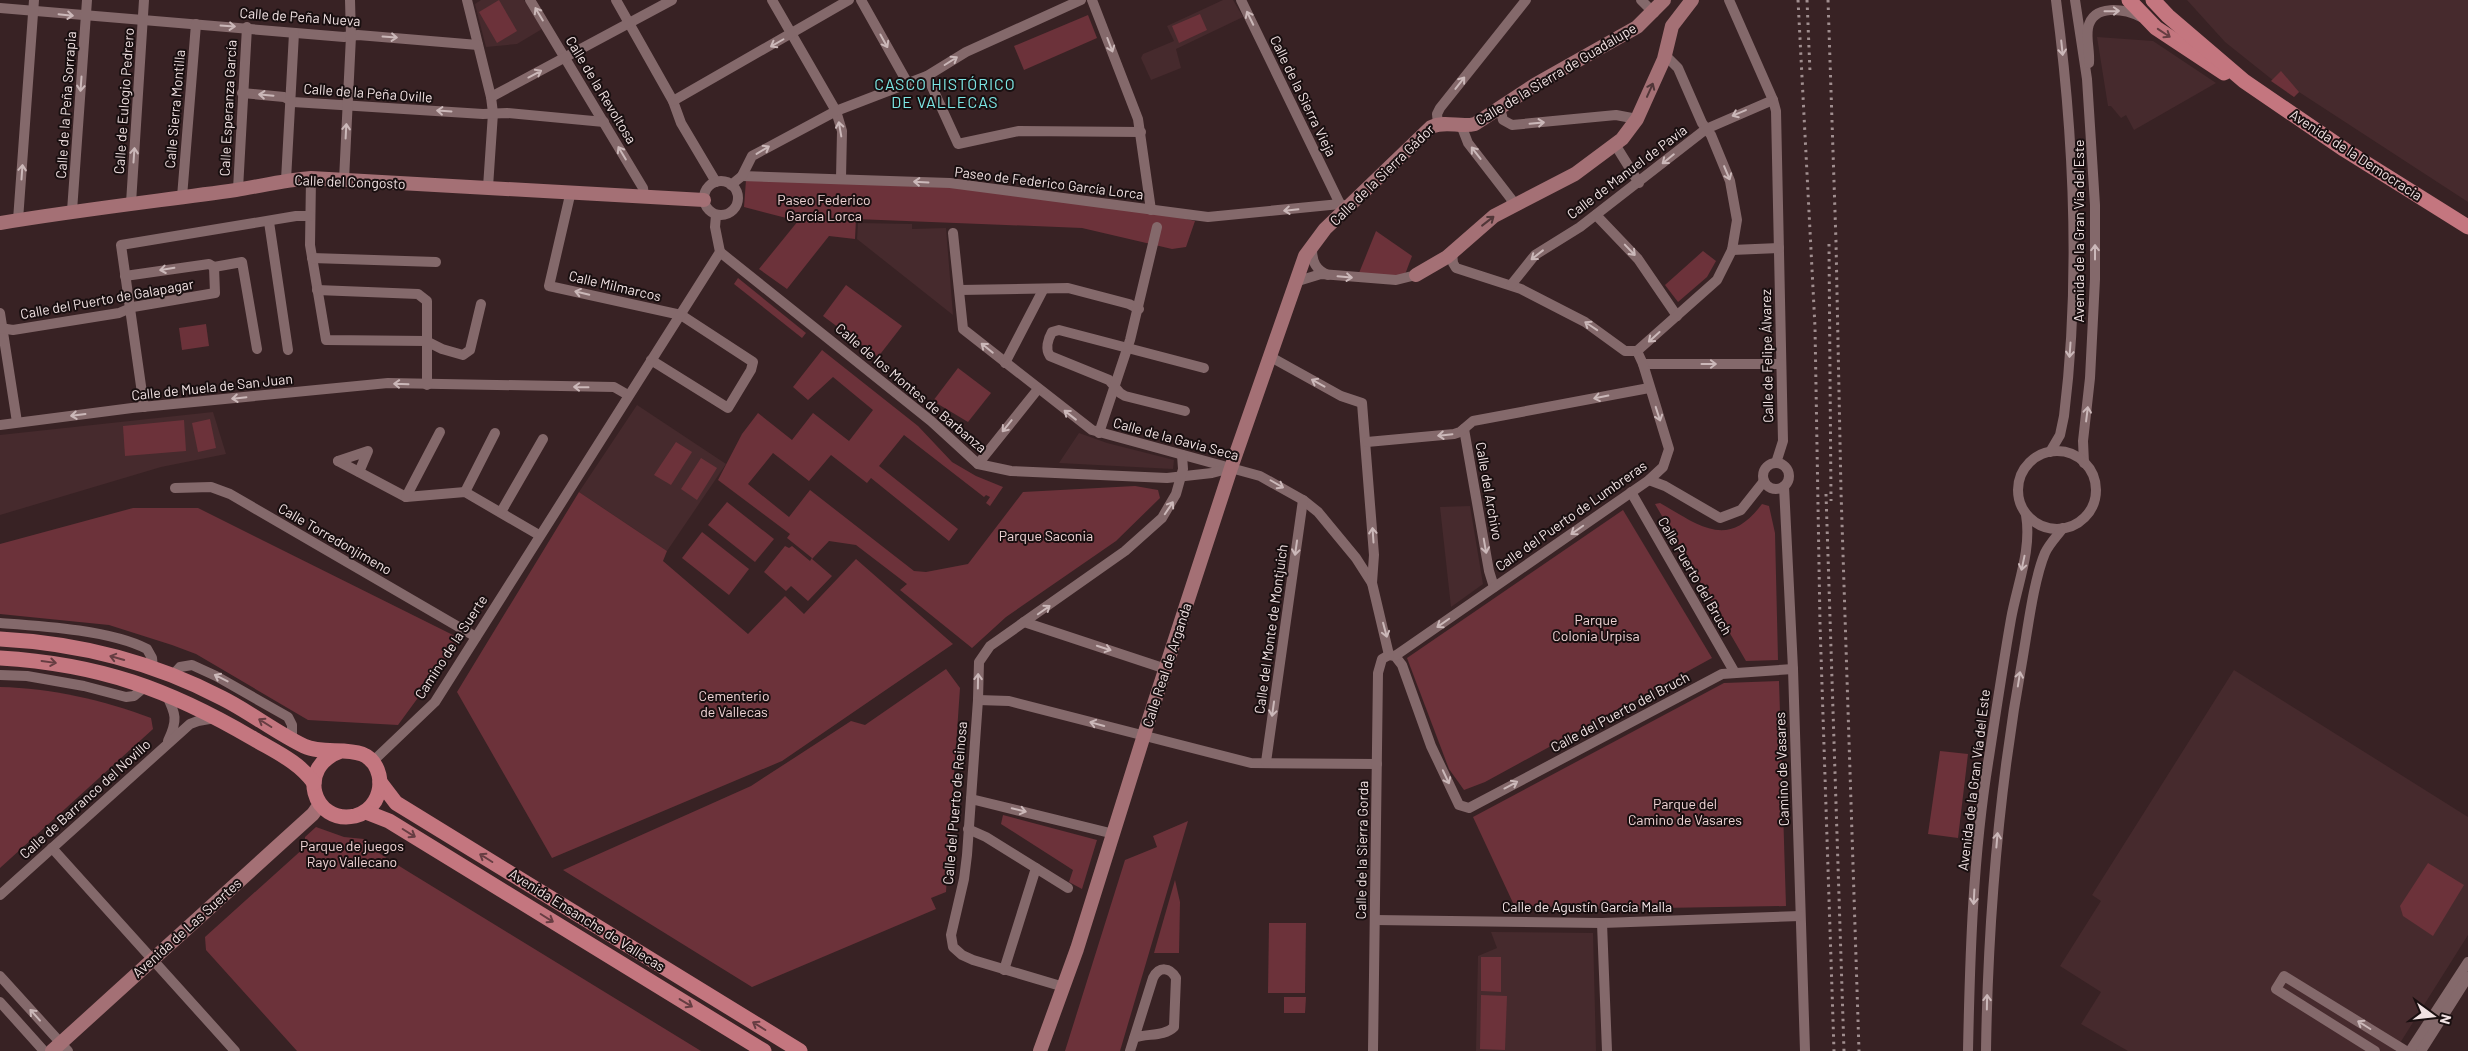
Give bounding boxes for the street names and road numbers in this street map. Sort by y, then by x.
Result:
street label: Calle de Peña Nueva [239,4,361,29]
street label: Calle de la Sierra de Guadalupe [1472,19,1639,128]
street label: Calle de Eulogio Pedrero [110,27,137,175]
street label: Calle de la Peña Sorrapia [52,31,79,179]
street label: Calle de la Sierra Vieja [1267,32,1340,159]
street label: Calle de la Revoltosa [563,33,640,147]
street label: Calle Esperanza García [215,39,240,177]
street label: Calle Sierra Montilla [161,49,188,169]
street label: Calle de la Peña Oville [303,80,433,105]
street label: Avenida de la Democracia [2287,105,2426,204]
street label: Calle de la Sierra Gádor [1326,120,1437,229]
street label: Calle de Manuel de Pavía [1563,121,1690,222]
street label: Avenida de la Gran Vía del Este [2070,140,2087,322]
street label: Paseo de Federico García Lorca [954,162,1144,203]
street label: Calle del Congosto [294,171,406,192]
street label: Calle Milmarcos [567,267,663,304]
street label: Calle del Puerto de Galapagar [19,275,195,322]
street label: Calle de Felipe Álvarez [1757,289,1776,423]
street label: Calle de los Montes de Barbanza [832,319,990,456]
street label: Calle de Muela de San Juan [130,370,293,403]
street label: Calle de la Gavia Seca [1112,414,1241,463]
street label: Calle del Archivo [1472,441,1506,541]
street label: Calle del Puerto de Lumbreras [1492,456,1650,575]
street label: Calle Torredonjimeno [275,499,395,578]
street label: Calle Puerto del Bruch [1655,514,1736,638]
street label: Calle del Monte de Montjuich [1250,543,1291,715]
street label: Camino de la Suerte [411,592,491,702]
street label: Calle Real de Arganda [1138,601,1195,729]
street label: Calle del Puerto del Bruch [1548,668,1692,755]
street label: Avenida de la Gran Vía del Este [1954,688,1993,872]
street label: Camino de Vasares [1771,711,1792,826]
street label: Calle del Puerto de Reinosa [939,721,970,885]
street label: Calle de Barranco del Novillo [16,735,154,862]
street label: Calle de la Sierra Gorda [1352,781,1371,919]
street label: Avenida Ensanche de Vallecas [506,864,669,975]
street label: Avenida de Las Suertes [129,874,245,981]
street label: Calle de Agustín García Malla [1502,898,1672,915]

